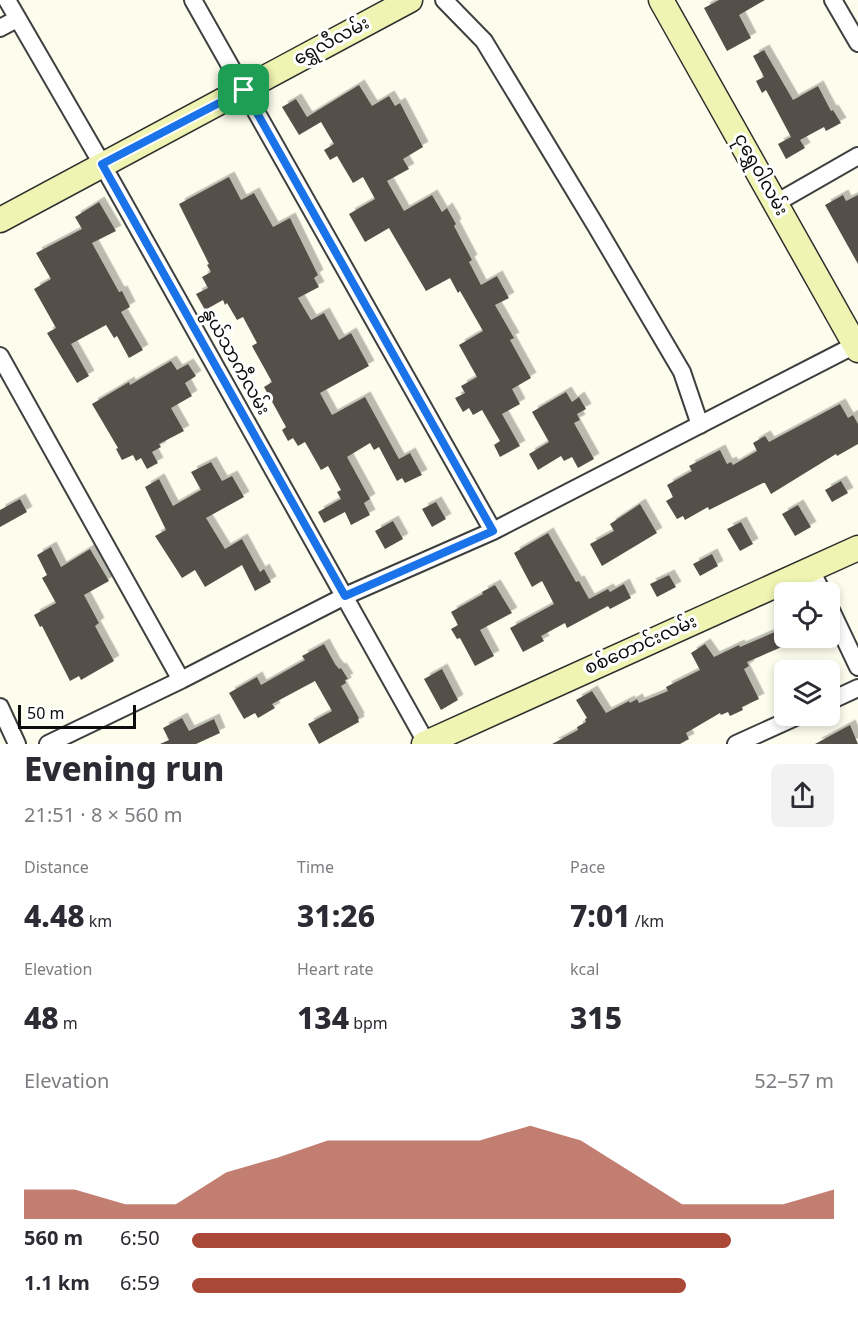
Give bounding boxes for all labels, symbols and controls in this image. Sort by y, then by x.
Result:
street label: ရွှေလီလမ်း [286,5,378,79]
pin [218,64,269,115]
icon: arrive [227,73,260,106]
street label: ငုရွှေဝါလမ်း [721,126,799,224]
street label: နွယ်သာကီလမ်း [189,301,281,423]
map controls [774,582,840,726]
button: locate [774,582,840,648]
street label: စစ်တောင်းလမ်း [578,604,704,688]
button: layers [774,660,840,726]
text: 50 m [27,698,64,733]
scale bar [18,702,136,730]
text: Evening run [24,737,224,809]
button: share [771,764,834,827]
text: 21:51 · 8 × 560 m [24,796,182,839]
text: Distance [24,852,89,887]
text: Time [297,852,334,887]
text: Pace [570,852,605,887]
text: 4.48 [24,887,85,953]
text: 31:26 [297,887,375,953]
text: 7:01 [570,887,631,953]
text: km [85,906,112,941]
text: /km [631,906,664,941]
text: Elevation [24,954,92,989]
text: Heart rate [297,954,373,989]
text: kcal [570,954,599,989]
text: 48 [24,989,59,1055]
text: 134 [297,989,349,1055]
text: 315 [570,989,622,1055]
text: m [59,1008,78,1043]
text: bpm [349,1008,388,1043]
text: Elevation [24,1062,109,1105]
text: 52–57 m [754,1062,834,1105]
text: 560 m [24,1219,83,1262]
text: 6:50 [120,1219,160,1262]
text: 1.1 km [24,1264,90,1307]
text: 6:59 [120,1264,160,1307]

